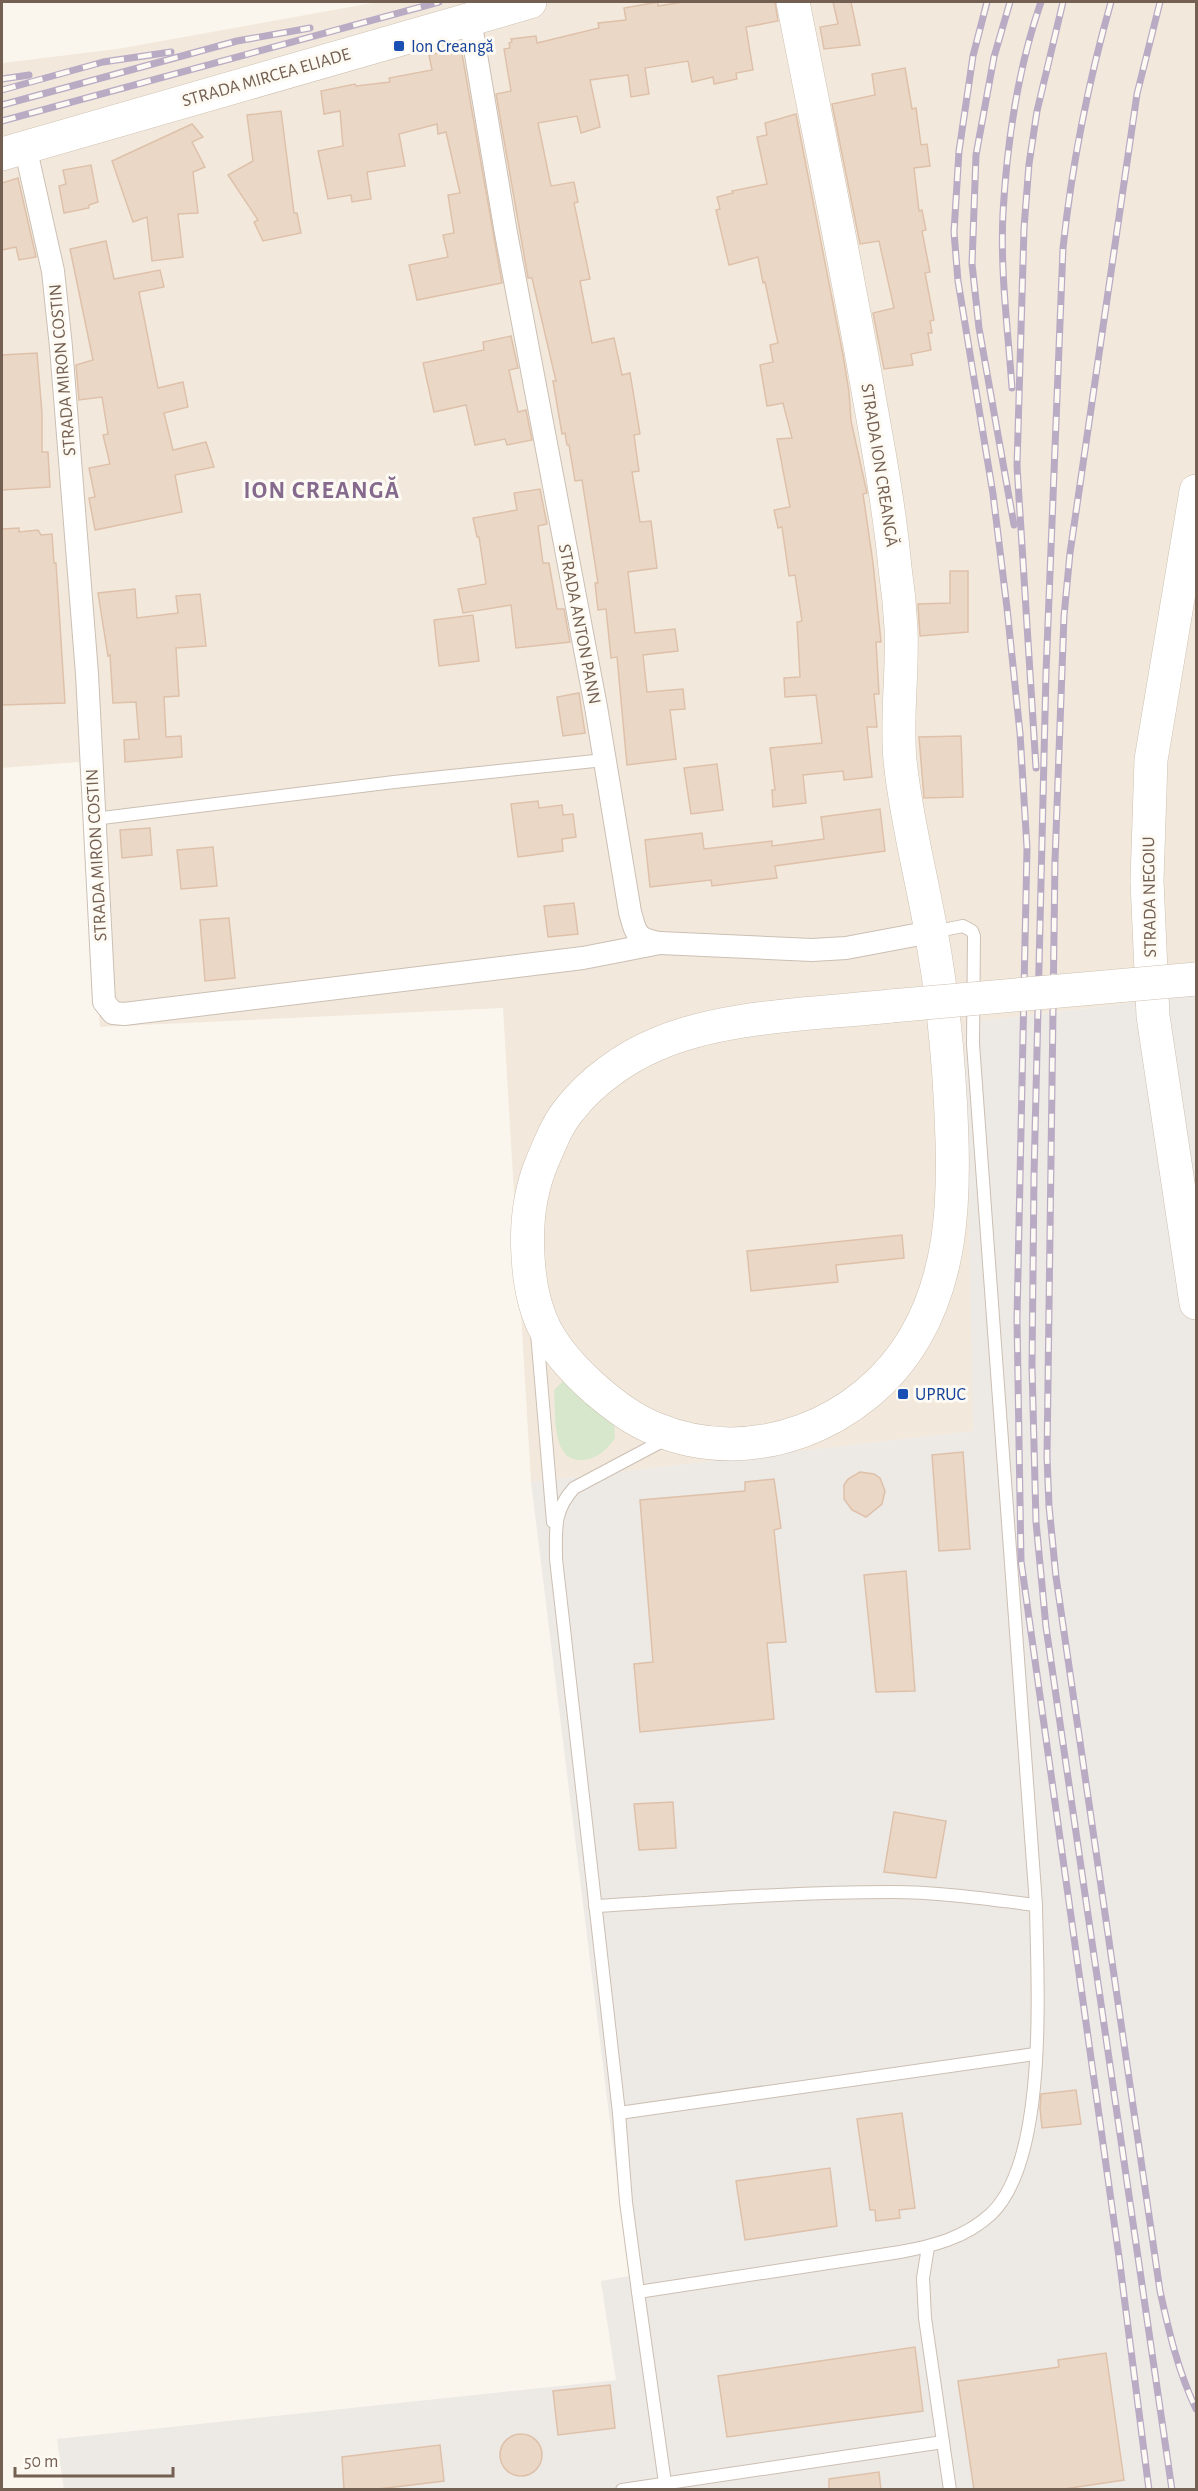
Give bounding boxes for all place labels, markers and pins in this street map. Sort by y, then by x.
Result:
place label: Ion Creangă [411,38,494,56]
marker: Ion Creangă [392,39,406,53]
place label: UPRUC [915,1386,966,1404]
marker: UPRUC [896,1387,910,1401]

